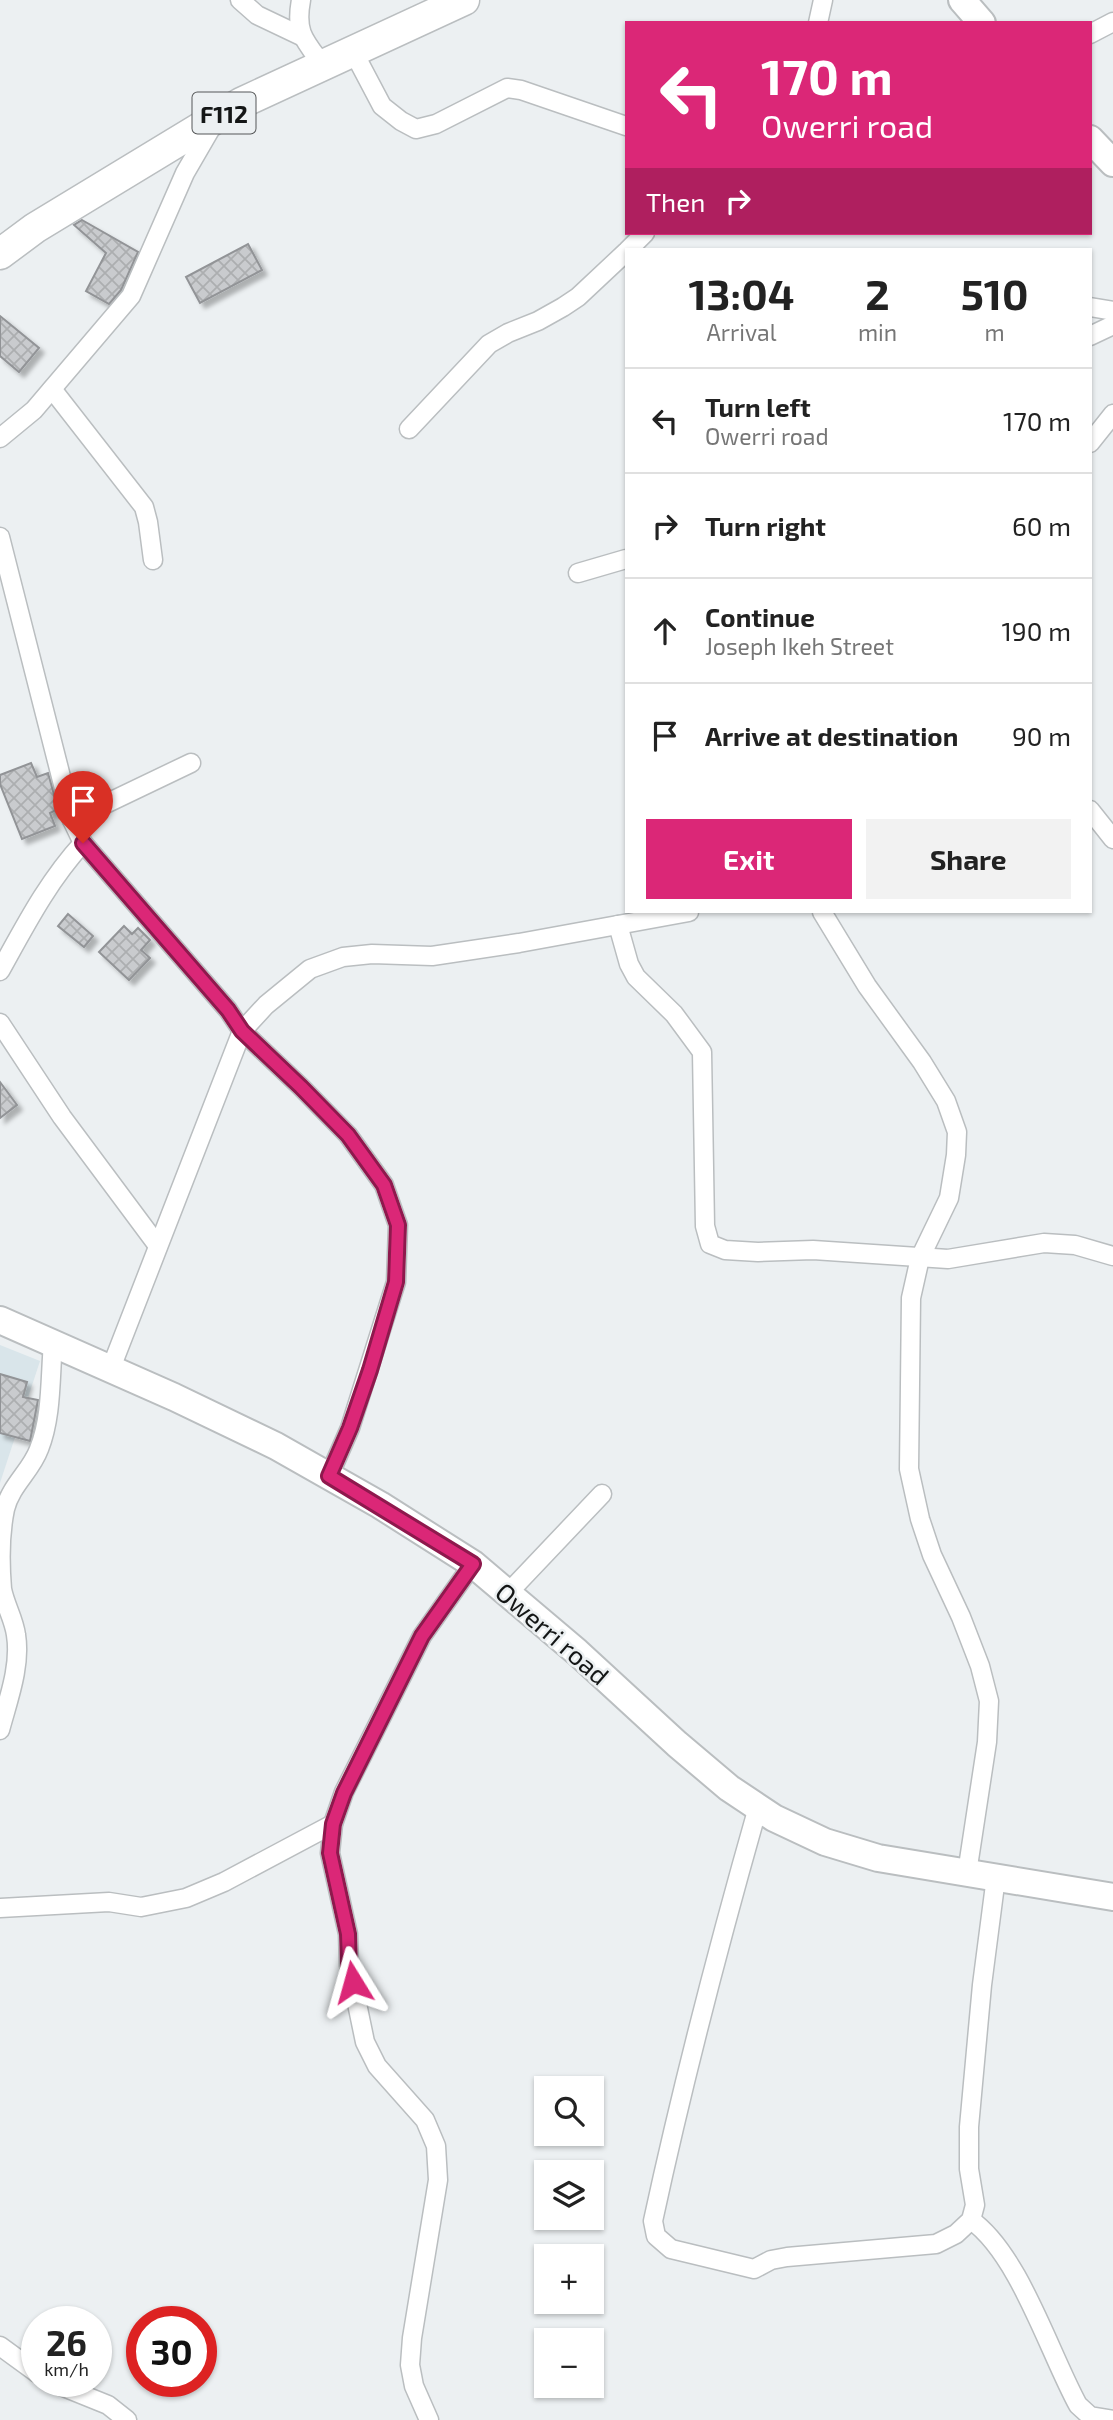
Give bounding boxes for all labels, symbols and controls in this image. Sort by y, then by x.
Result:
text: 170 m [761,46,893,105]
icon: left [646,49,737,140]
road number: F112 [192,92,256,134]
text: Owerri road [761,106,933,144]
icon: right [719,182,757,220]
text: Then [646,186,705,217]
text: 13:04 [688,268,794,318]
text: 2 [865,268,890,318]
text: 510 [961,268,1028,318]
text: Arrival [706,318,776,346]
text: min [858,318,897,346]
text: m [984,318,1005,346]
text: Turn left [705,391,811,422]
icon: left [646,402,684,440]
text: 170 m [1003,405,1071,436]
text: Owerri road [705,422,829,450]
icon: right [646,507,684,545]
text: Turn right [705,510,826,541]
text: 60 m [1012,510,1071,541]
text: Continue [705,601,815,632]
icon: ahead [646,612,684,650]
text: 190 m [1002,615,1071,646]
text: Joseph Ikeh Street [705,632,894,660]
icon: arrive [646,717,684,755]
text: Arrive at destination [705,720,958,751]
text: 90 m [1012,720,1071,751]
pin [53,771,113,843]
icon: arrive [64,782,102,820]
button: Exit [646,819,852,899]
button: Share [866,819,1071,899]
street label: Owerri road [490,1575,616,1691]
position arrow [316,1945,390,2019]
map controls [534,2076,604,2398]
button: search [534,2076,604,2146]
button: layers [534,2160,604,2230]
button: + [534,2244,604,2314]
speed limit sign: 30 [126,2306,217,2397]
text: 26 [46,2321,87,2363]
button: − [534,2328,604,2398]
text: km/h [44,2358,89,2380]

